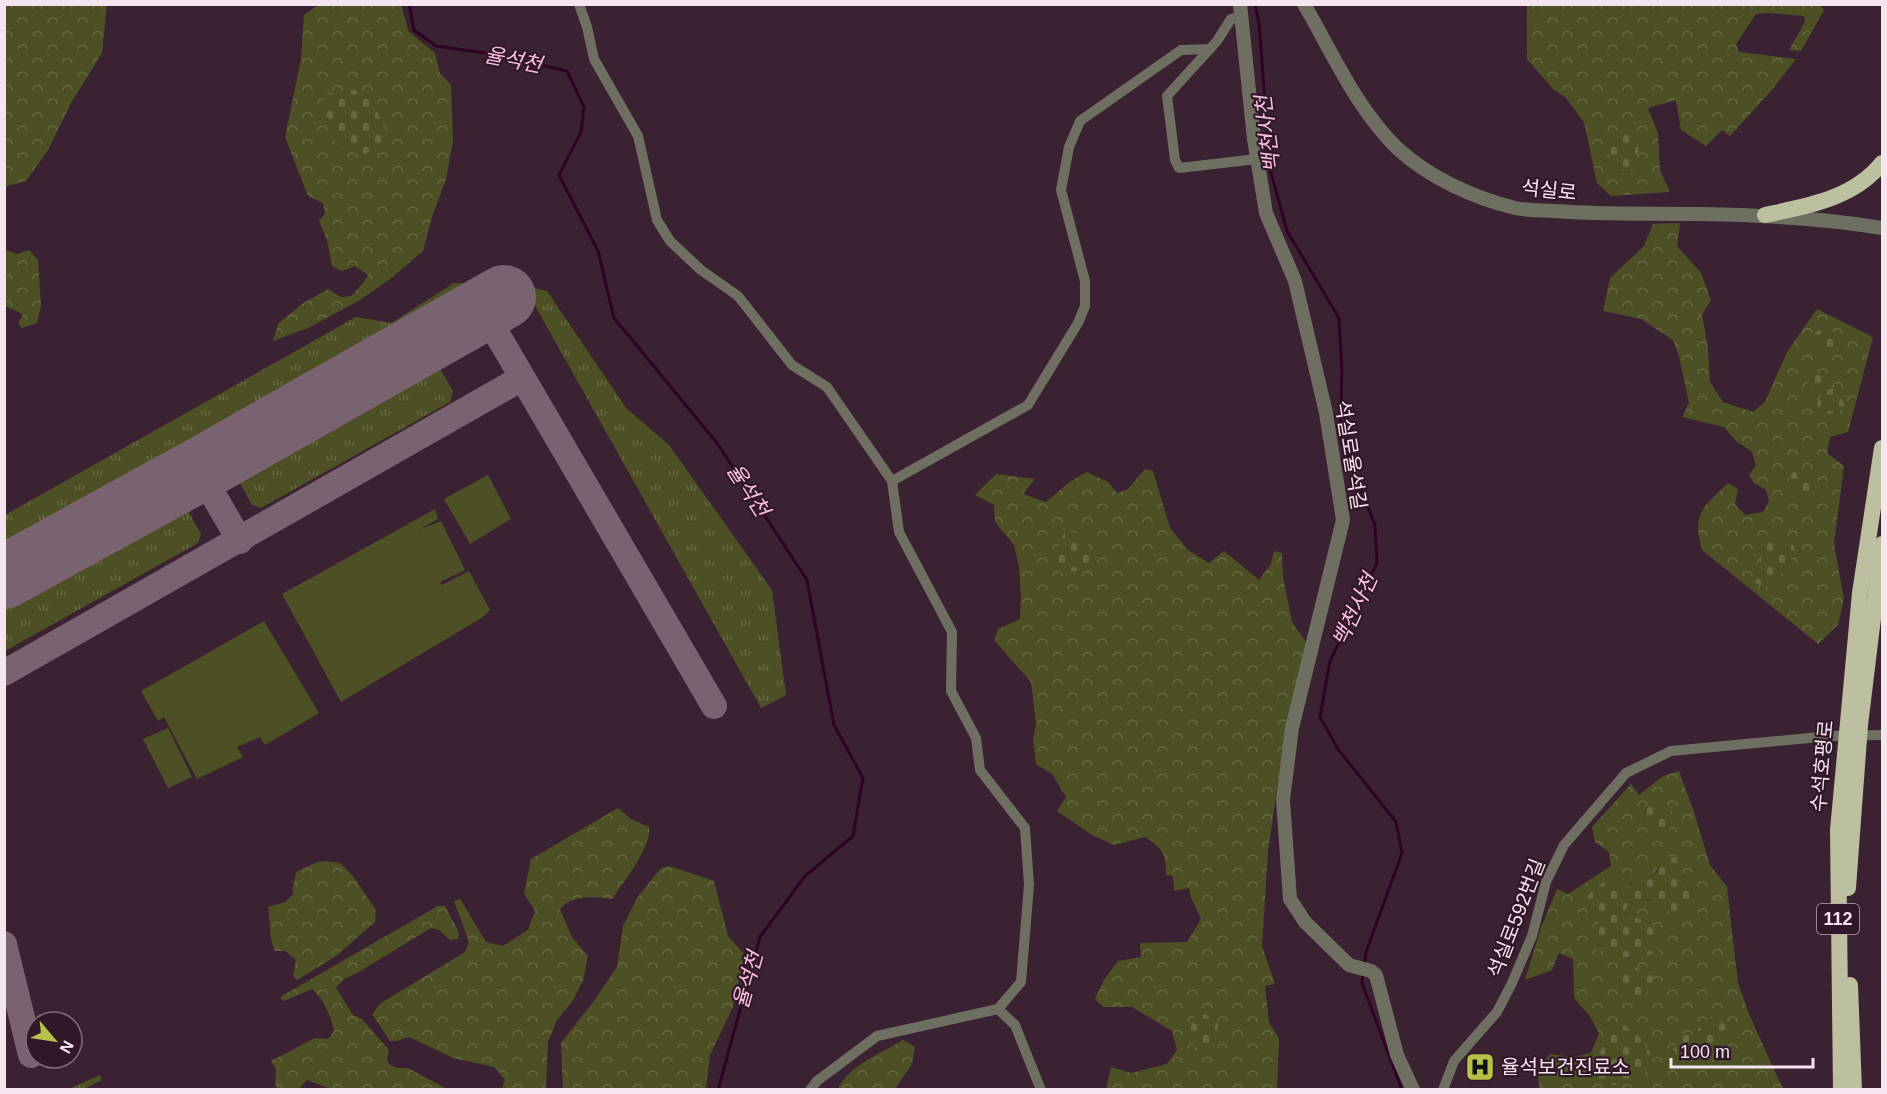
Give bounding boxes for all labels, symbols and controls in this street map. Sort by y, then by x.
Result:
water label: 율석천 [482,43,546,77]
water label: 백천사천 [1251,92,1284,174]
street label: 석실로 [1520,176,1578,204]
street label: 석실로율석길 [1331,399,1371,511]
water label: 율석천 [723,459,775,523]
water label: 백천사천 [1328,567,1382,650]
street label: 수석호평로 [1807,719,1837,813]
street label: 석실로592번길 [1483,856,1549,980]
road number: 112 [1817,904,1859,934]
water label: 율석천 [728,946,767,1011]
north arrow [24,1010,84,1070]
scale bar [1671,1031,1814,1069]
text: N [56,1038,77,1056]
text: 100 m [1680,1042,1730,1062]
hospital icon: 율석보건진료소 [1464,1051,1496,1083]
place label: 율석보건진료소 [1501,1056,1630,1078]

